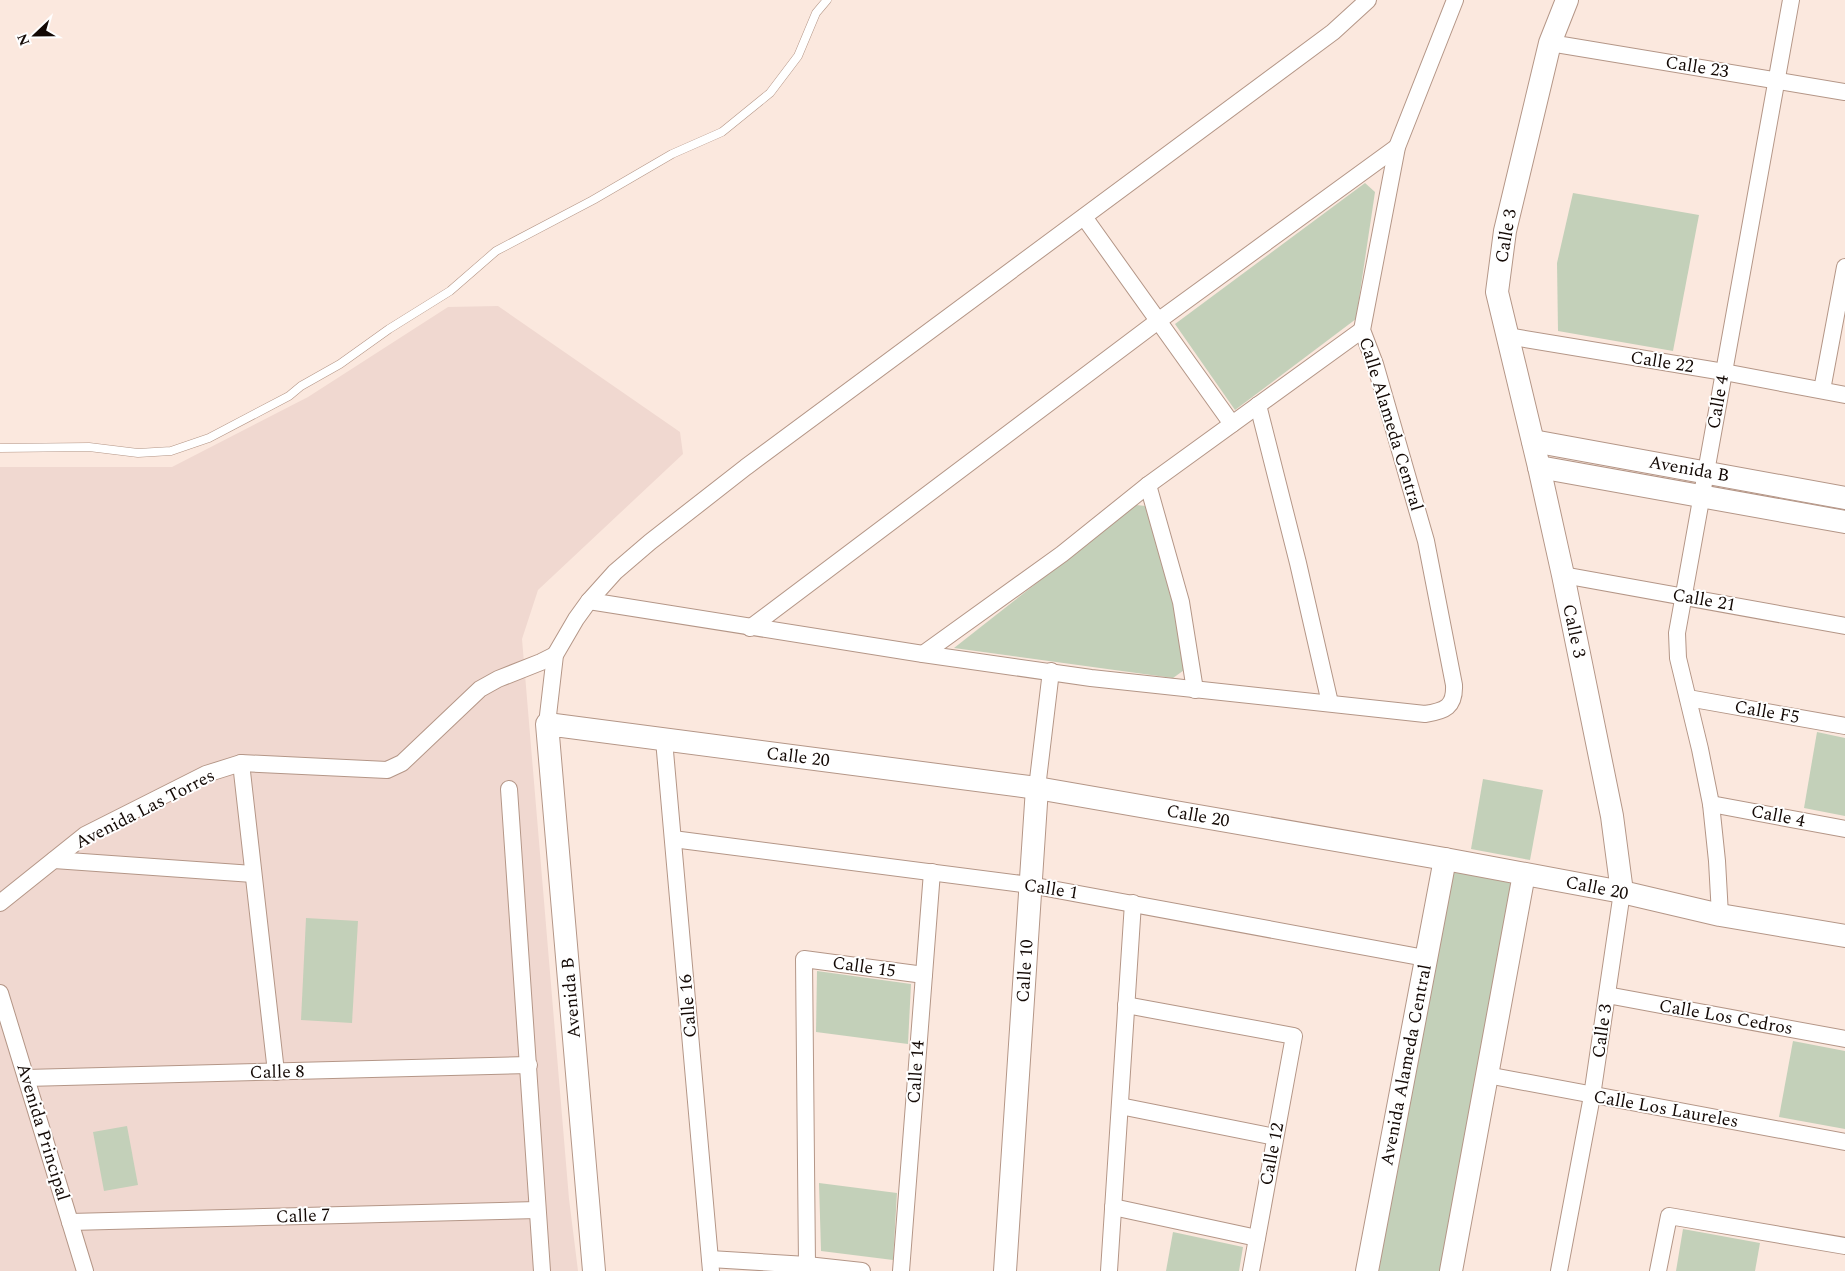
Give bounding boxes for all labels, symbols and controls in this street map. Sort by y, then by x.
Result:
north arrow [10,10,60,60]
text: N [12,30,35,49]
street label: Calle 23 [1663,49,1731,85]
street label: Calle 3 [1488,207,1524,265]
street label: Calle Alameda Central [1352,334,1430,514]
street label: Calle 22 [1628,344,1696,380]
street label: Calle 4 [1700,373,1736,431]
street label: Avenida B [1647,449,1731,489]
street label: Calle 21 [1670,581,1738,619]
street label: Calle 3 [1555,602,1593,660]
street label: Calle F5 [1732,693,1802,731]
street label: Calle 20 [765,740,831,774]
street label: Avenida Las Torres [70,762,220,856]
street label: Calle 20 [1164,797,1232,835]
street label: Calle 4 [1749,798,1807,834]
street label: Calle 20 [1563,869,1631,907]
street label: Calle 1 [1022,871,1080,907]
street label: Calle 10 [1009,938,1041,1004]
street label: Calle 15 [831,949,897,985]
street label: Avenida B [554,956,588,1040]
street label: Avenida Alameda Central [1373,962,1439,1168]
street label: Calle 16 [672,973,704,1039]
street label: Calle Los Cedros [1657,992,1795,1042]
street label: Calle 3 [1585,1002,1619,1060]
street label: Calle 14 [900,1039,932,1105]
street label: Calle 8 [249,1058,305,1086]
street label: Avenida Principal [9,1060,77,1204]
street label: Calle Los Laureles [1591,1083,1741,1135]
street label: Calle 12 [1253,1120,1291,1188]
street label: Calle 7 [275,1202,331,1230]

